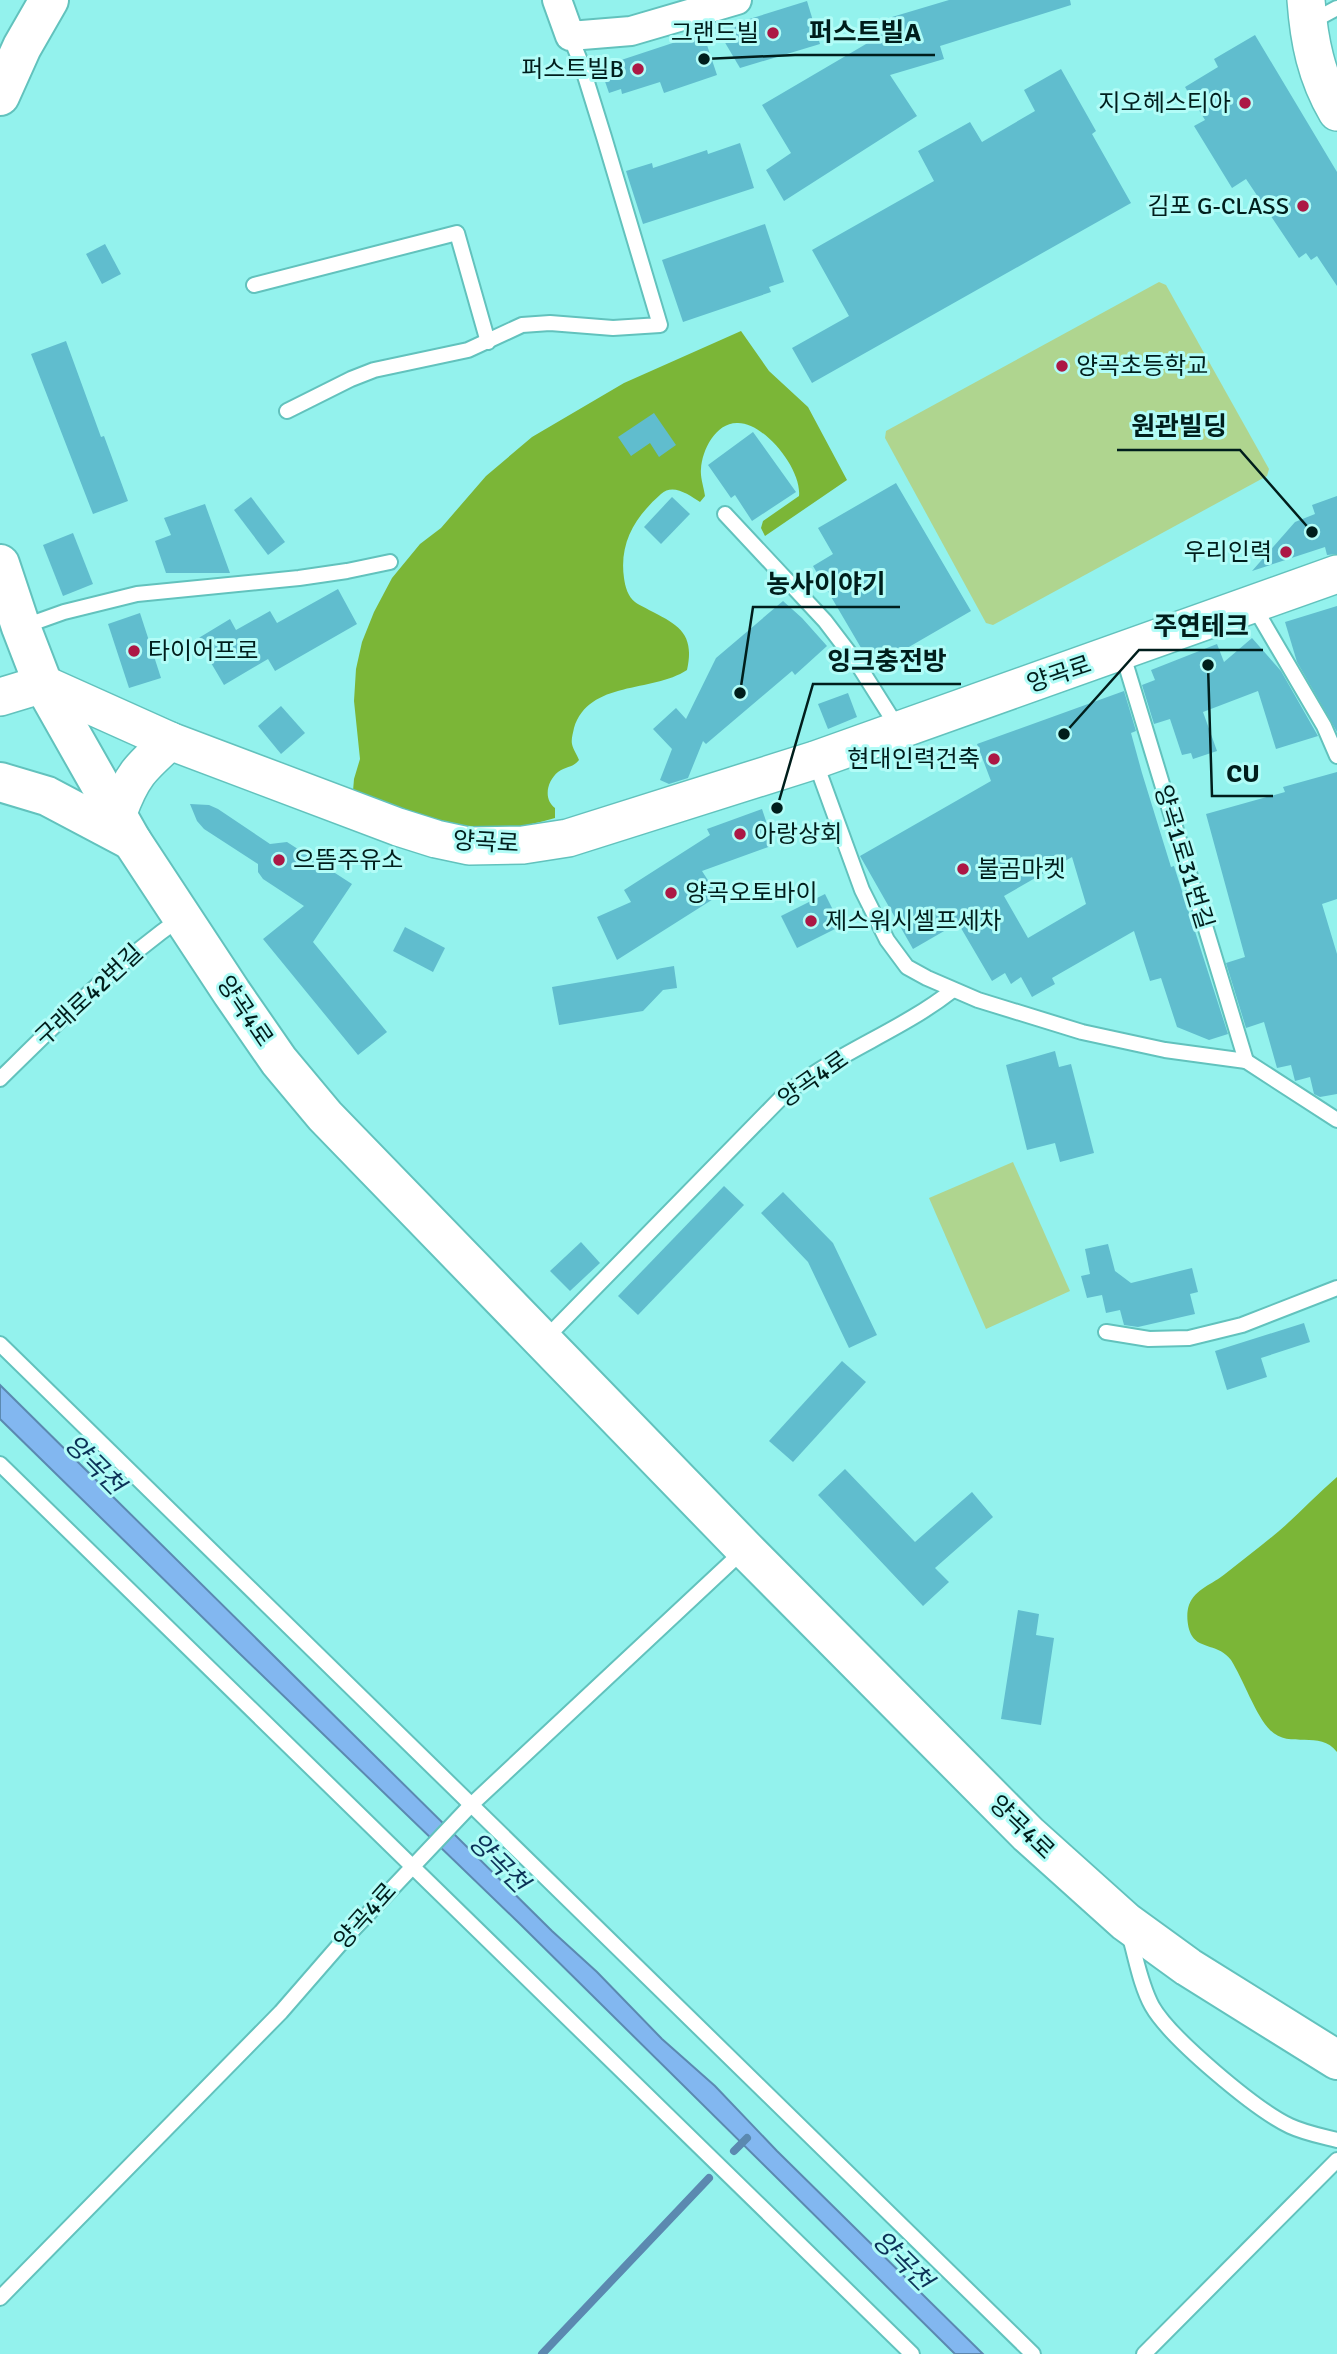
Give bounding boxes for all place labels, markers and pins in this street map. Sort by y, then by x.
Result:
callout: 퍼스트빌A [795,8,935,55]
place label: 그랜드빌 [671,18,759,48]
marker: 그랜드빌 [765,25,781,41]
place label: 퍼스트빌B [521,54,624,84]
marker: 퍼스트빌B [630,61,646,77]
place label: 지오헤스티아 [1099,88,1231,118]
marker: 지오헤스티아 [1237,95,1253,111]
place label: 김포 G-CLASS [1148,191,1289,221]
marker: 김포 G-CLASS [1295,198,1311,214]
place label: 양곡초등학교 [1076,351,1208,381]
marker: 양곡초등학교 [1054,358,1070,374]
callout: 원관빌딩 [1117,403,1240,450]
place label: 우리인력 [1184,537,1272,567]
marker: 우리인력 [1278,544,1294,560]
callout: 농사이야기 [753,560,900,607]
callout: 주연테크 [1139,603,1263,650]
place label: 타이어프로 [148,636,258,666]
callout: 잉크충전방 [813,637,961,684]
marker: 타이어프로 [126,643,142,659]
place label: 현대인력건축 [848,744,980,774]
callout: CU [1212,749,1273,796]
marker: 현대인력건축 [986,751,1002,767]
place label: 아랑상회 [754,819,842,849]
marker: 아랑상회 [732,826,748,842]
place label: 으뜸주유소 [293,845,403,875]
marker: 으뜸주유소 [271,852,287,868]
place label: 불곰마켓 [977,854,1065,884]
marker: 불곰마켓 [955,861,971,877]
place label: 양곡오토바이 [685,878,817,908]
marker: 양곡오토바이 [663,885,679,901]
place label: 제스워시셀프세차 [825,906,1002,936]
marker: 제스워시셀프세차 [803,913,819,929]

